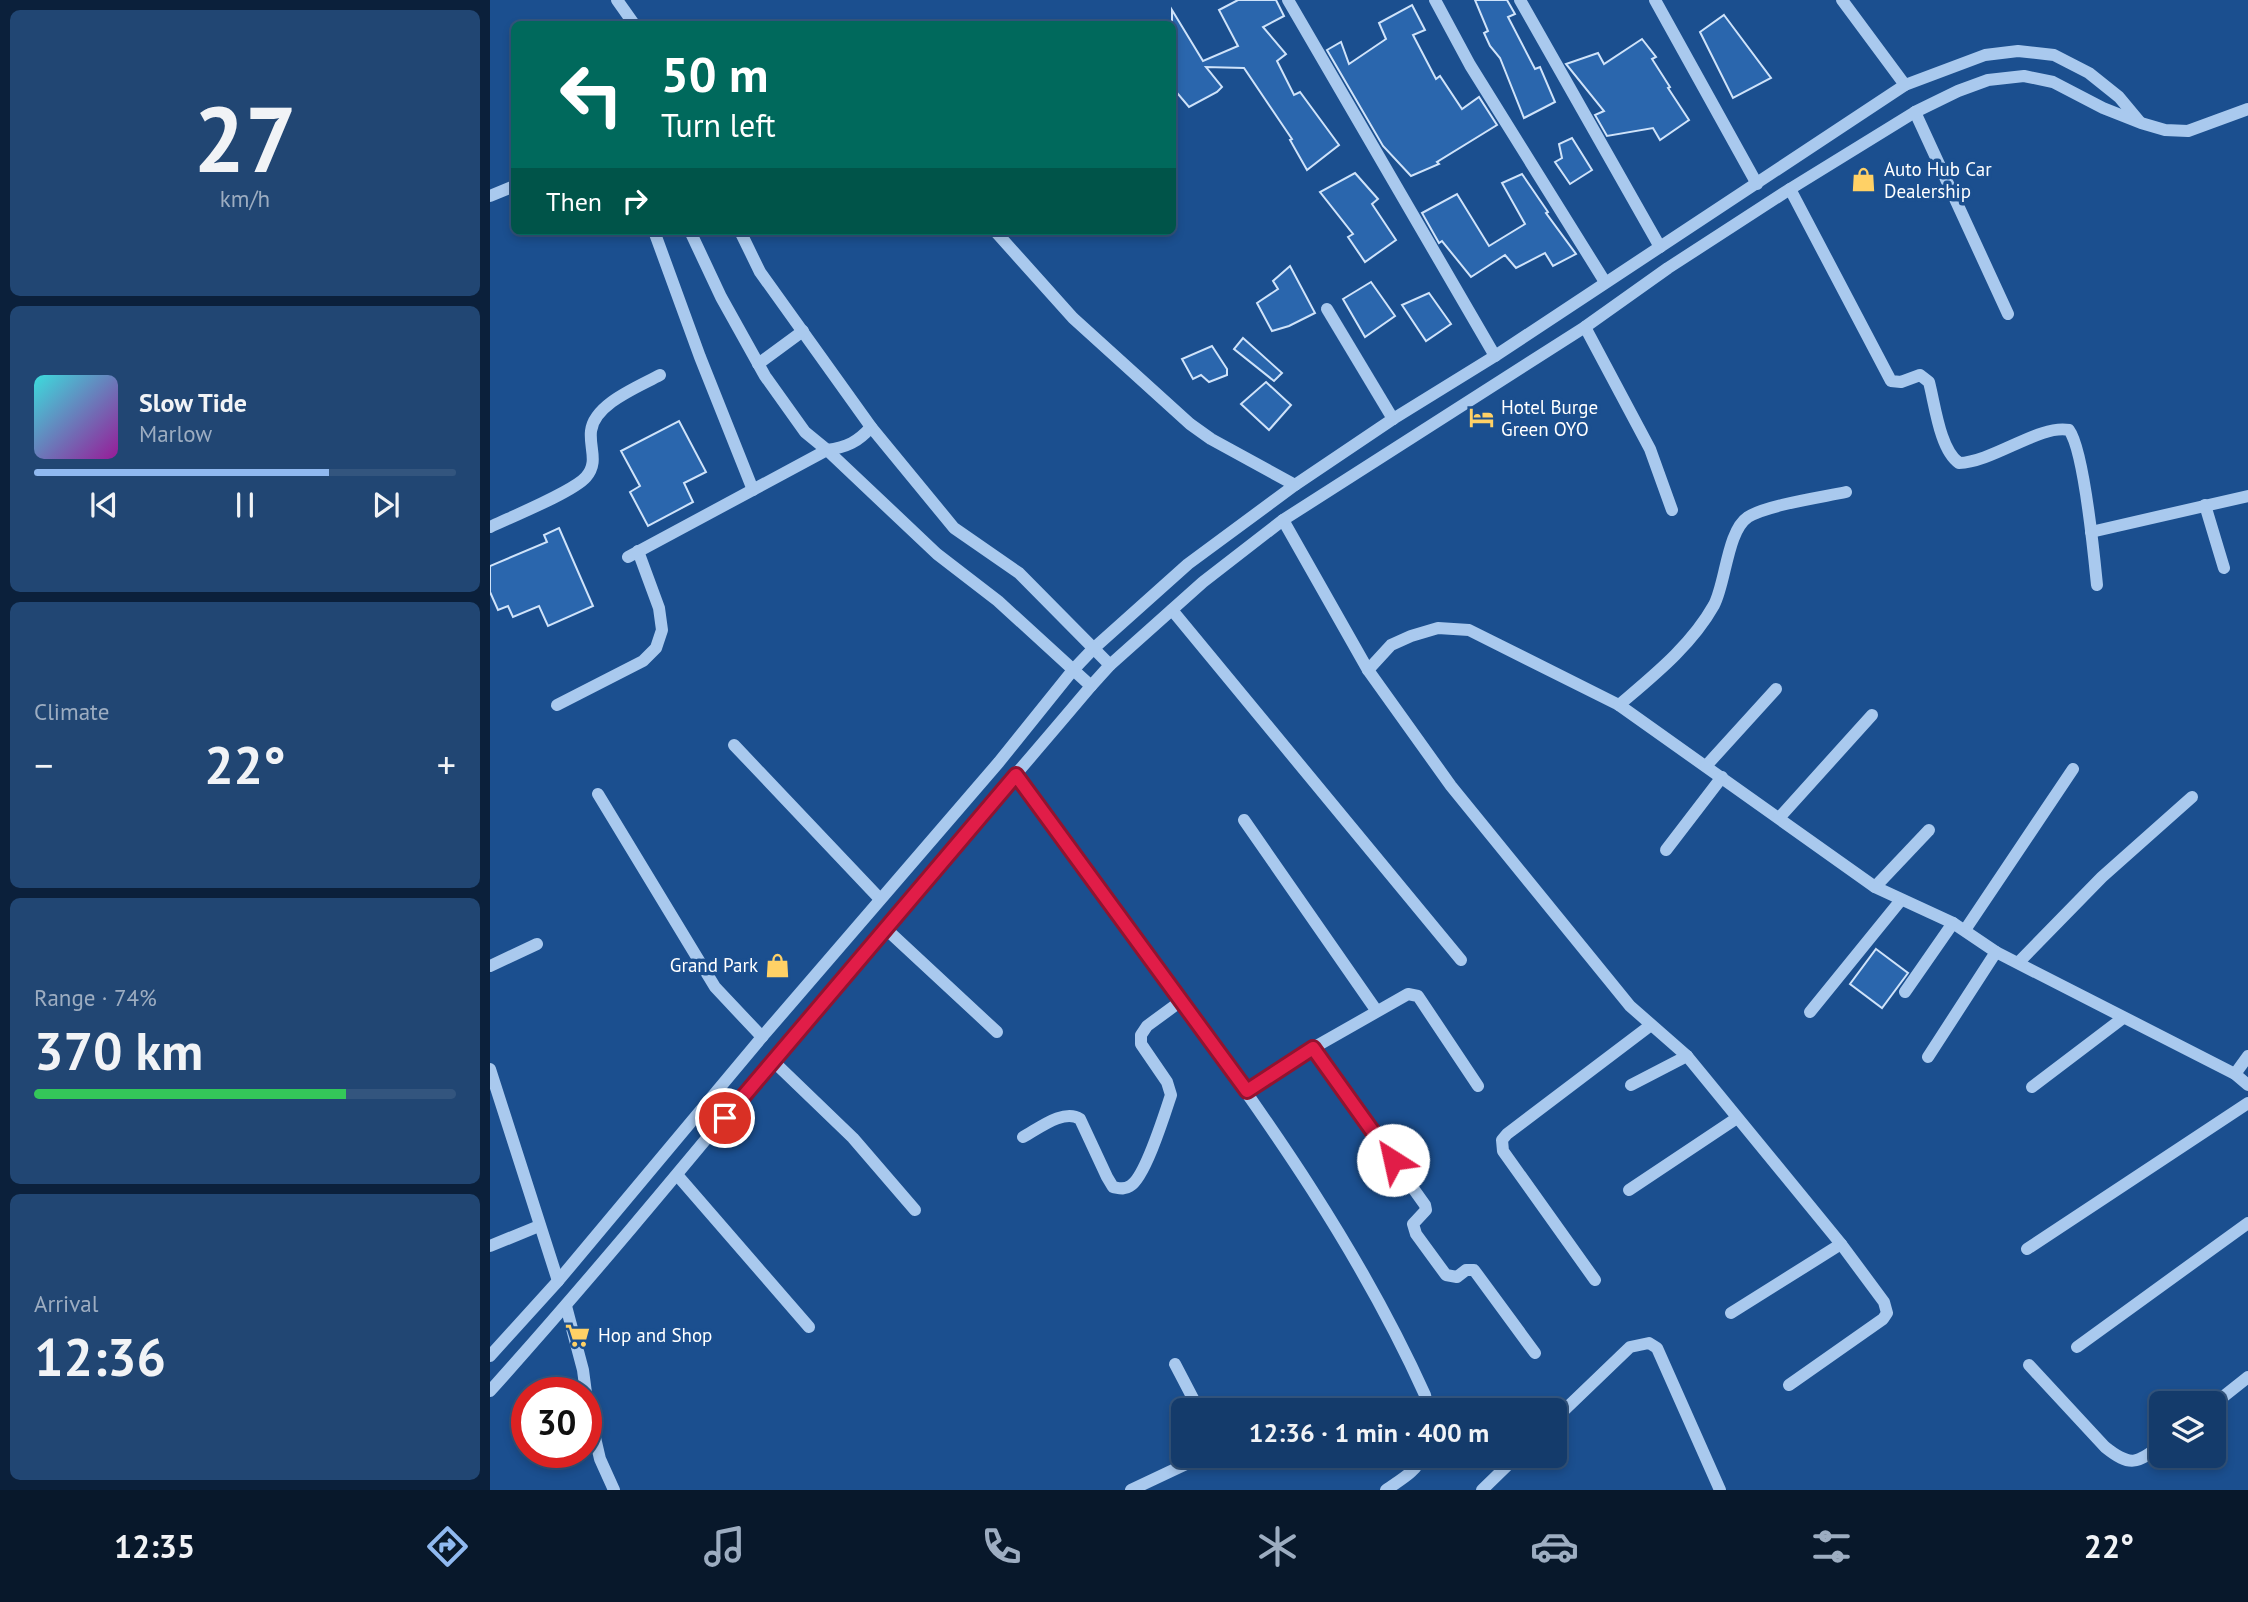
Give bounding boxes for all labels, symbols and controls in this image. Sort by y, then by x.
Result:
text: 50 m [661,42,768,106]
icon: left [546,49,637,140]
text: 27 [193,79,297,197]
text: Turn left [661,104,776,146]
place label: Auto Hub Car Dealership [1884,157,1992,203]
shop icon: Auto Hub Car Dealership [1850,166,1878,194]
icon: right [616,182,654,220]
text: km/h [220,184,270,213]
text: Then [546,185,602,218]
text: Slow Tide [139,386,247,419]
place label: Hotel Burge Green OYO [1501,395,1598,441]
hotel icon: Hotel Burge Green OYO [1467,404,1495,432]
text: Marlow [139,419,212,448]
icon: previous [85,486,123,524]
icon: pause [226,486,264,524]
icon: next [367,486,405,524]
text: Climate [34,697,109,726]
text: 22° [204,731,286,798]
text: − [34,740,53,789]
text: + [437,740,456,789]
shop icon: Grand Park [764,951,792,979]
place label: Grand Park [670,953,758,977]
text: Range · 74% [34,983,157,1012]
text: 370 km [34,1017,203,1084]
pin [695,1088,755,1148]
icon: arrive [706,1099,744,1137]
position arrow [1356,1123,1430,1197]
text: Arrival [34,1289,98,1318]
supermarket icon: Hop and Shop [564,1321,592,1349]
text: 12:36 [34,1323,166,1390]
place label: Hop and Shop [598,1323,712,1347]
speed limit sign: 30 [511,1377,602,1468]
map controls [2149,1391,2226,1468]
button: layers [2149,1391,2226,1468]
text: 12:36 · 1 min · 400 m [1249,1416,1489,1449]
icon: directions [423,1522,472,1571]
icon: music [700,1522,749,1571]
icon: phone [977,1522,1026,1571]
icon: climate [1253,1522,1302,1571]
icon: car [1530,1522,1579,1571]
icon: filters [1807,1522,1856,1571]
text: 12:35 [114,1525,195,1567]
text: 22° [2084,1525,2134,1567]

